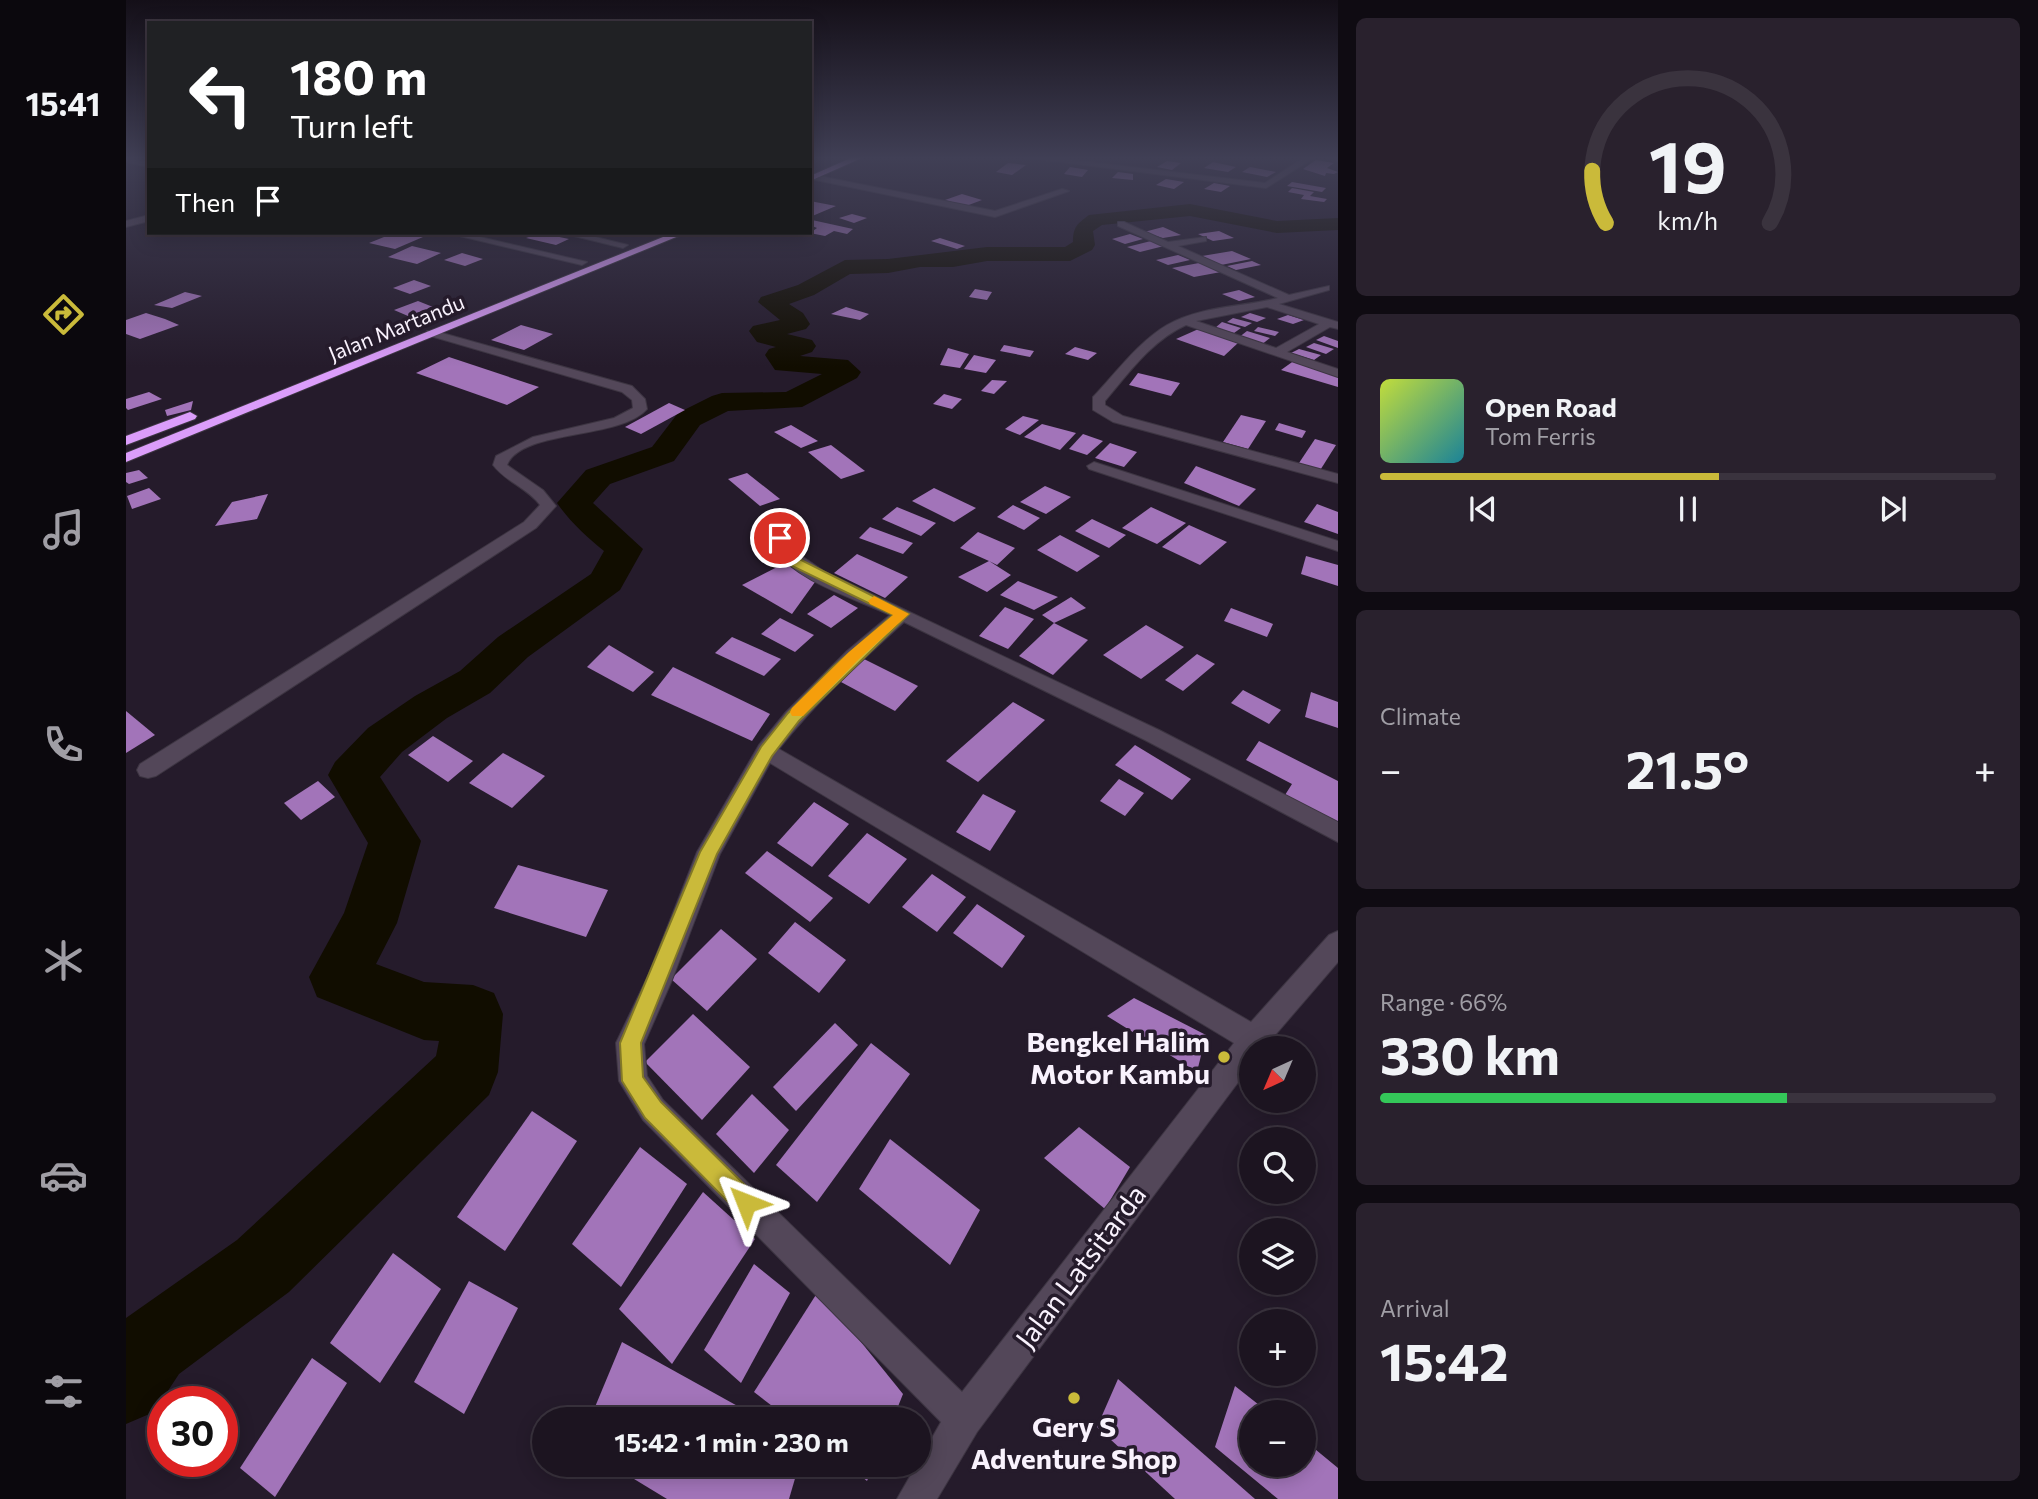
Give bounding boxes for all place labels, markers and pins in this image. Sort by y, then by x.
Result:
pin [750,508,810,568]
place label: Bengkel Halim Motor Kambu [1026,1024,1210,1090]
marker: Bengkel Halim Motor Kambu [1216,1049,1232,1065]
marker: Gery S Adventure Shop [1066,1390,1082,1406]
place label: Gery S Adventure Shop [971,1409,1177,1475]

